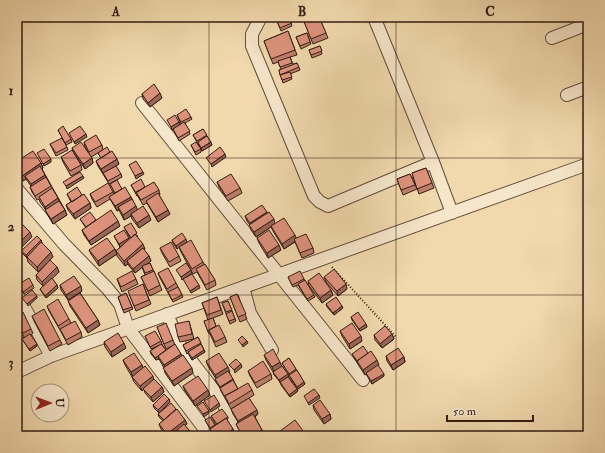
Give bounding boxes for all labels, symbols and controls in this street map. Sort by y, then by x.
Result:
text: A [111,4,121,20]
text: B [298,4,306,20]
text: C [485,4,495,20]
text: 1 [9,83,14,99]
text: 2 [8,219,15,235]
text: 3 [9,355,14,371]
north arrow [30,383,70,423]
scale bar [447,397,533,423]
text: U [53,398,66,408]
text: 50 m [453,404,477,419]

